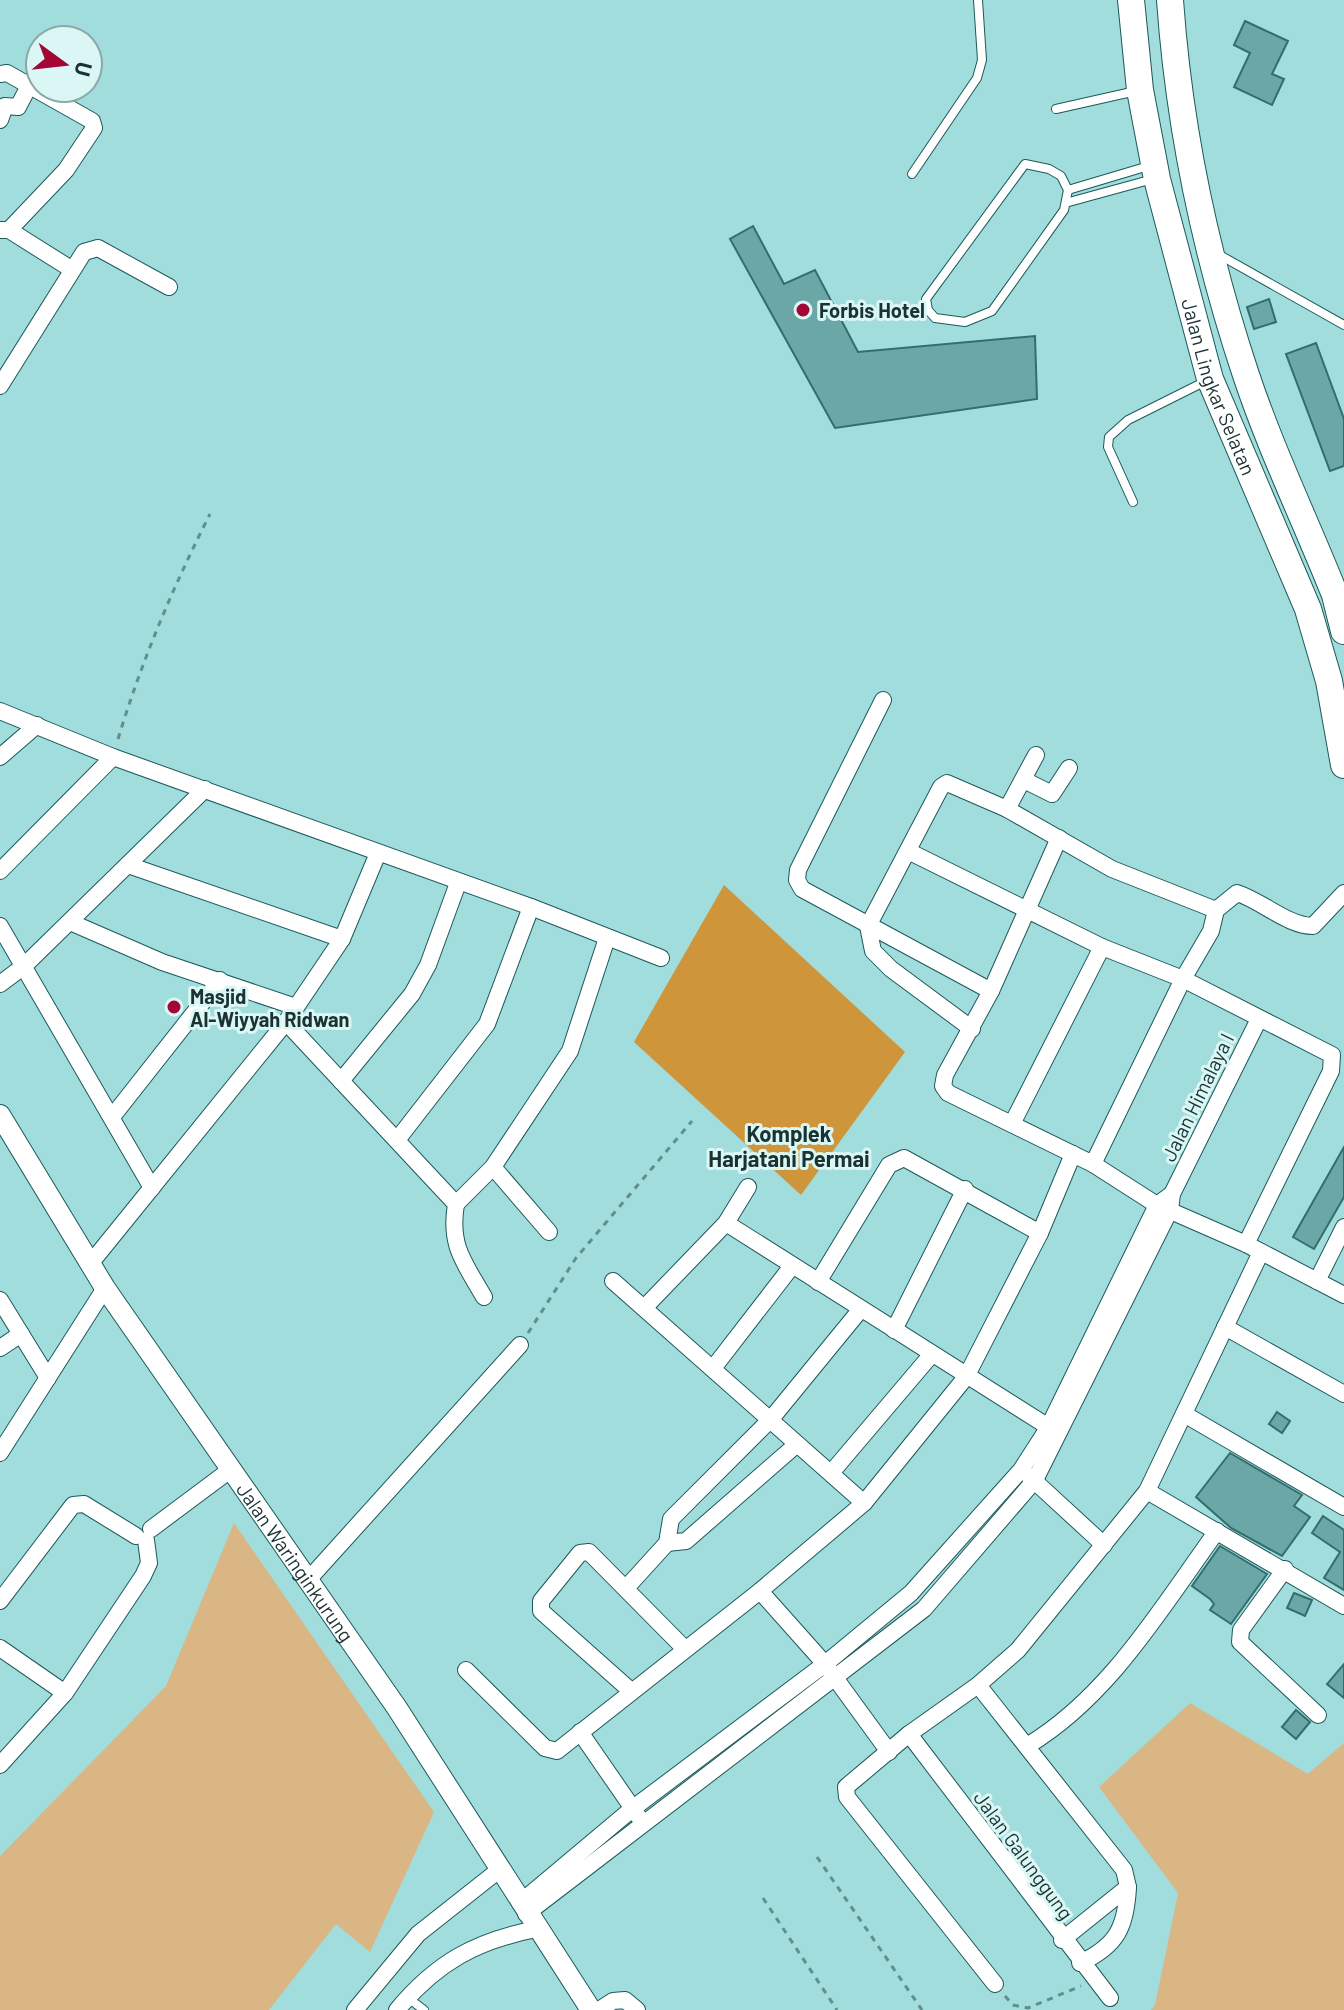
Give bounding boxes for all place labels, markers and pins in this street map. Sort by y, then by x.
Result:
place label: Forbis Hotel [819,298,925,322]
marker: Forbis Hotel [794,301,812,319]
place label: Masjid Al-Wiyyah Ridwan [190,984,350,1031]
marker: Masjid Al-Wiyyah Ridwan [165,998,183,1016]

